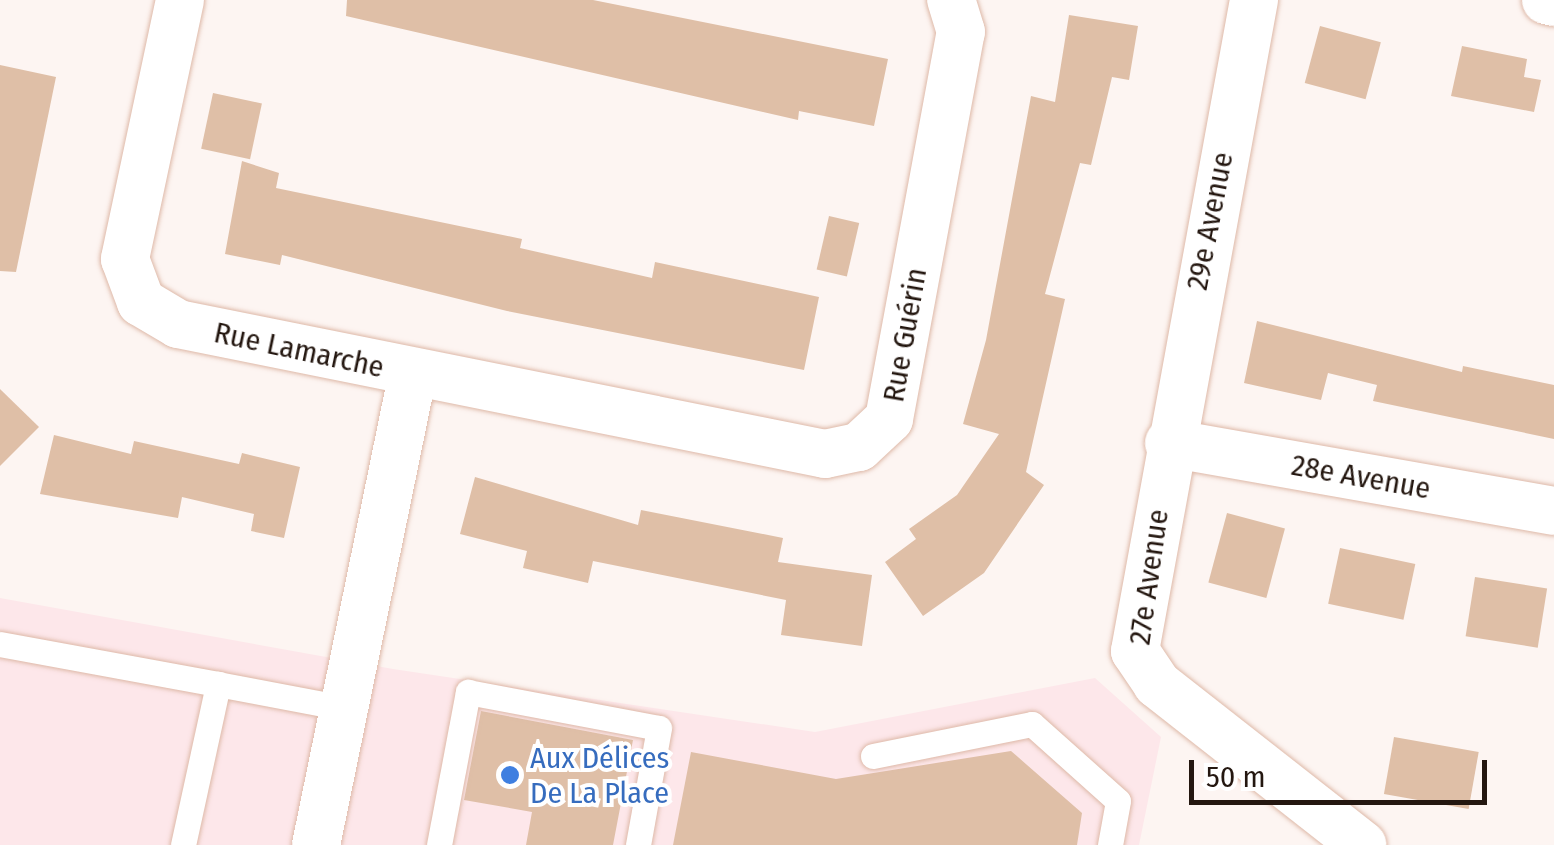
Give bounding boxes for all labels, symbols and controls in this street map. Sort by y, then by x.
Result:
street label: 29e Avenue [1179,149,1241,293]
street label: Rue Guérin [876,265,934,405]
street label: Rue Lamarche [211,314,387,386]
street label: 28e Avenue [1289,447,1433,507]
street label: 27e Avenue [1122,507,1176,647]
place label: Aux Délices De La Place [530,740,669,810]
scale bar [1194,740,1492,802]
text: 50 m [1206,759,1266,795]
marker: Aux Délices De La Place [499,764,521,786]

